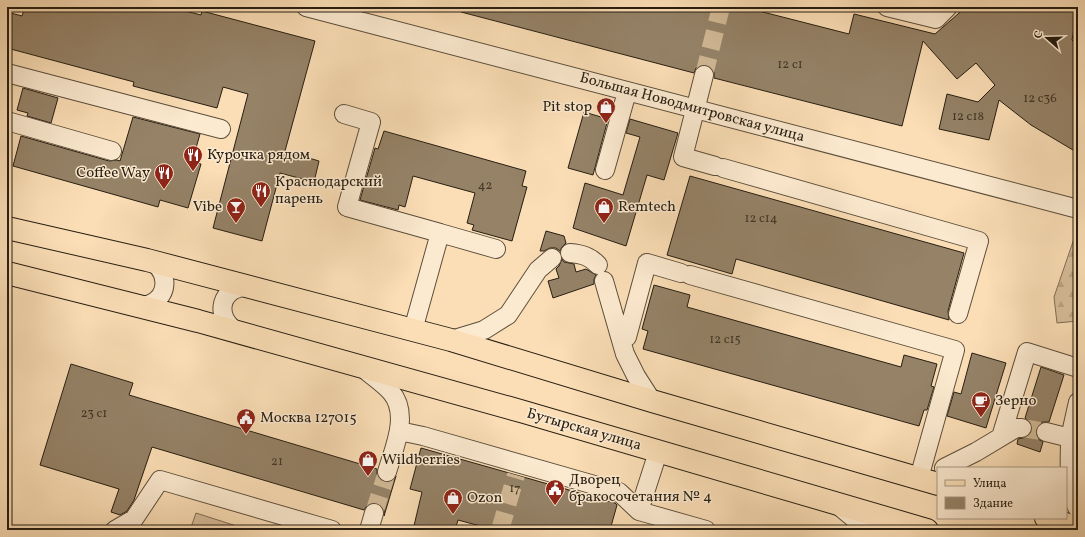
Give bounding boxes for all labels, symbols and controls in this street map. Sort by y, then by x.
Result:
north arrow [1027,18,1067,58]
text: С [1031,29,1047,41]
house number: 12 с1 [777,56,803,74]
street label: Большая Новодмитровская улица [577,68,807,148]
house number: 12 с36 [1023,90,1057,108]
shop icon: Pit stop [595,96,617,124]
place label: Pit stop [542,97,592,118]
house number: 12 с18 [952,108,984,126]
restaurant icon: Курочка рядом [182,144,204,172]
place label: Курочка рядом [207,145,310,166]
restaurant icon: Coffee Way [153,162,175,190]
place label: Coffee Way [76,163,150,184]
place label: Краснодарский парень [275,172,382,210]
house number: 42 [478,177,492,195]
restaurant icon: Краснодарский парень [250,180,272,208]
bar icon: Vibe [225,196,247,224]
shop icon: Remtech [593,196,615,224]
place label: Vibe [193,197,222,218]
place label: Remtech [618,197,676,218]
house number: 12 с14 [744,210,778,228]
house number: 12 с15 [709,331,741,349]
cafe icon: Зерно [970,390,992,418]
place label: Зерно [995,391,1036,412]
street label: Бутырская улица [524,404,644,456]
house number: 23 с1 [81,405,107,423]
public building icon: Москва 127015 [235,407,257,435]
place label: Москва 127015 [260,408,357,429]
shop icon: Wildberries [357,449,379,477]
place label: Wildberries [382,450,460,471]
house number: 21 [271,453,283,471]
legend [937,467,1067,519]
place label: Дворец бракосочетания № 4 [569,470,712,508]
text: Улица [973,476,1006,492]
public building icon: Дворец бракосочетания № 4 [544,478,566,506]
house number: 17 [509,480,521,498]
shop icon: Ozon [442,487,464,515]
place label: Ozon [467,488,502,509]
text: Здание [973,496,1013,512]

